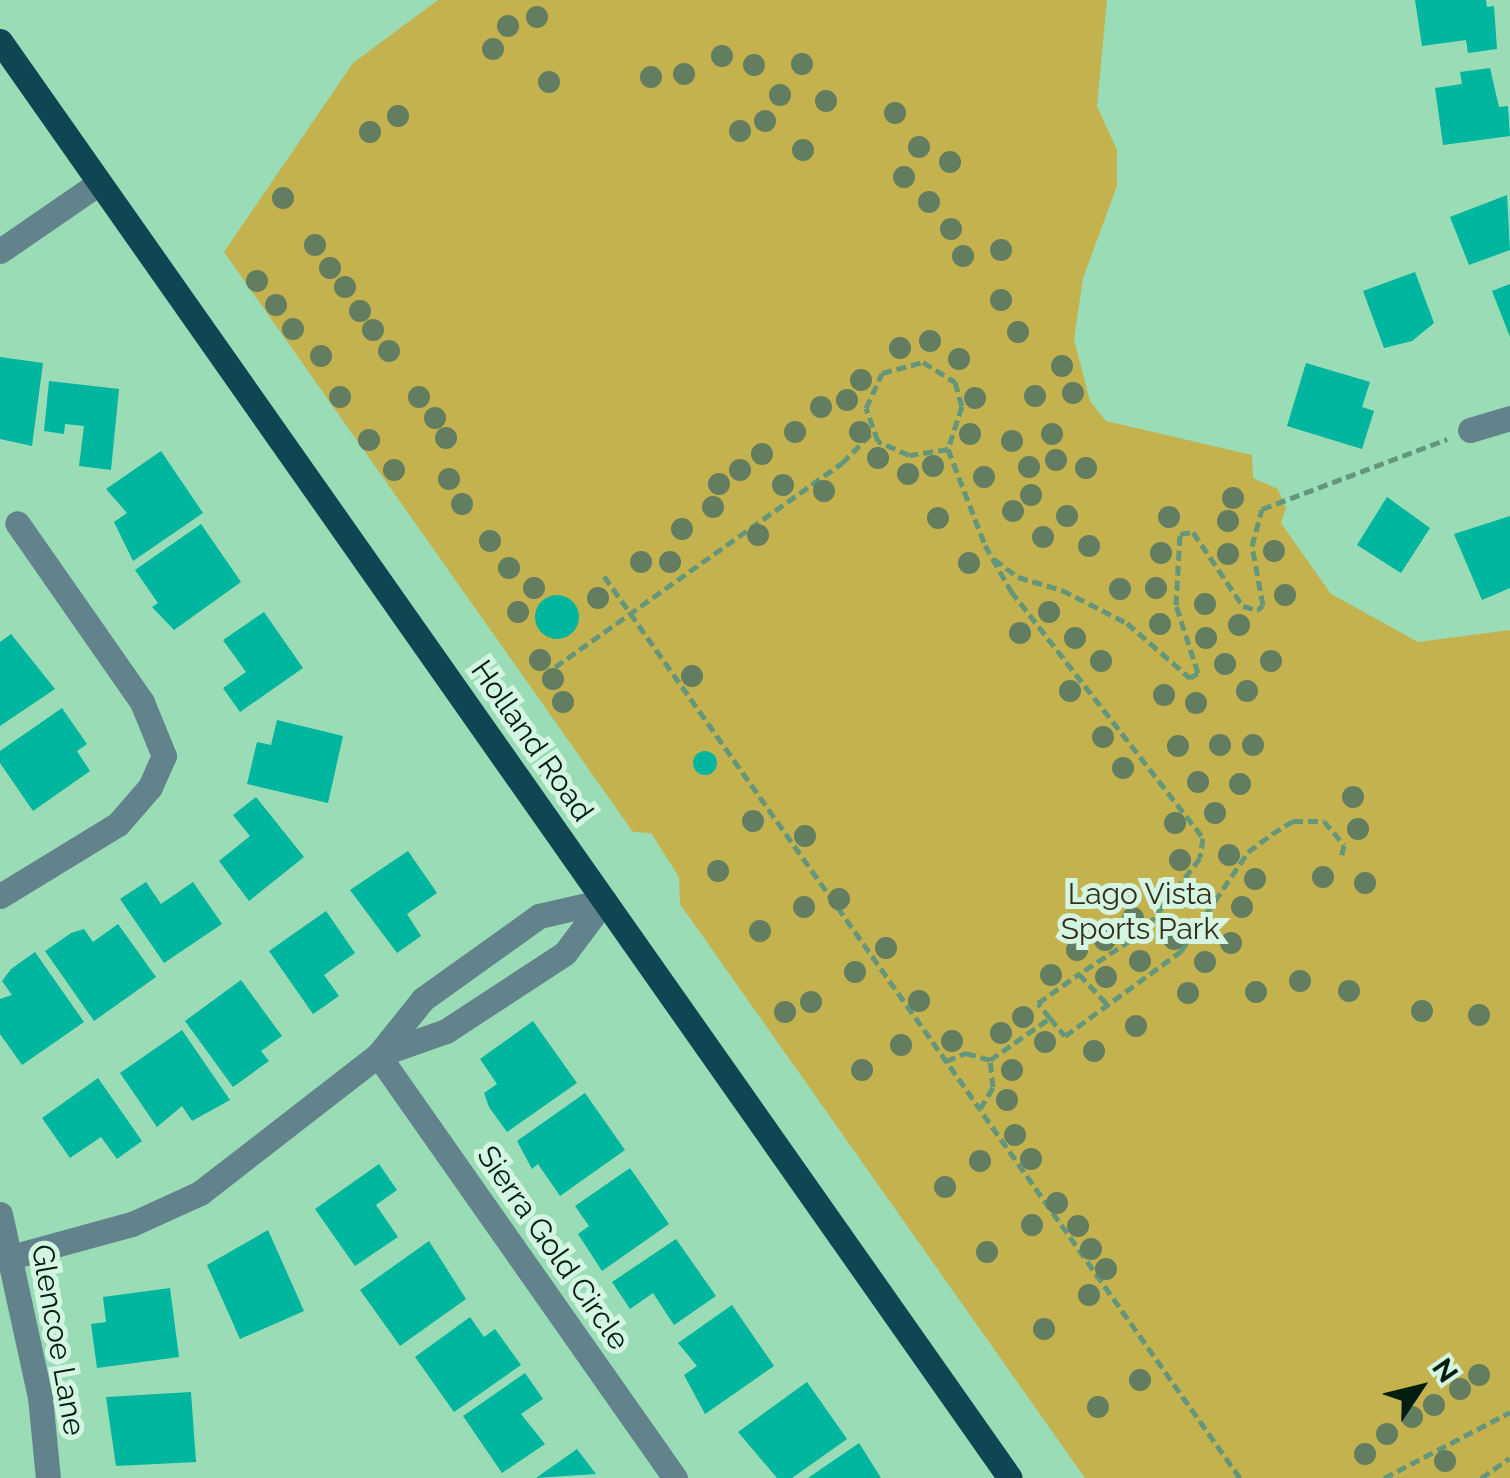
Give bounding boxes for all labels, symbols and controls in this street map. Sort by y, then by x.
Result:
street label: Holland Road [463,654,601,828]
park label: Lago Vista Sports Park [1061,876,1219,946]
street label: Sierra Gold Circle [469,1139,637,1357]
street label: Glencoe Lane [24,1242,92,1438]
north arrow [1370,1338,1470,1438]
text: N [1425,1352,1465,1389]

